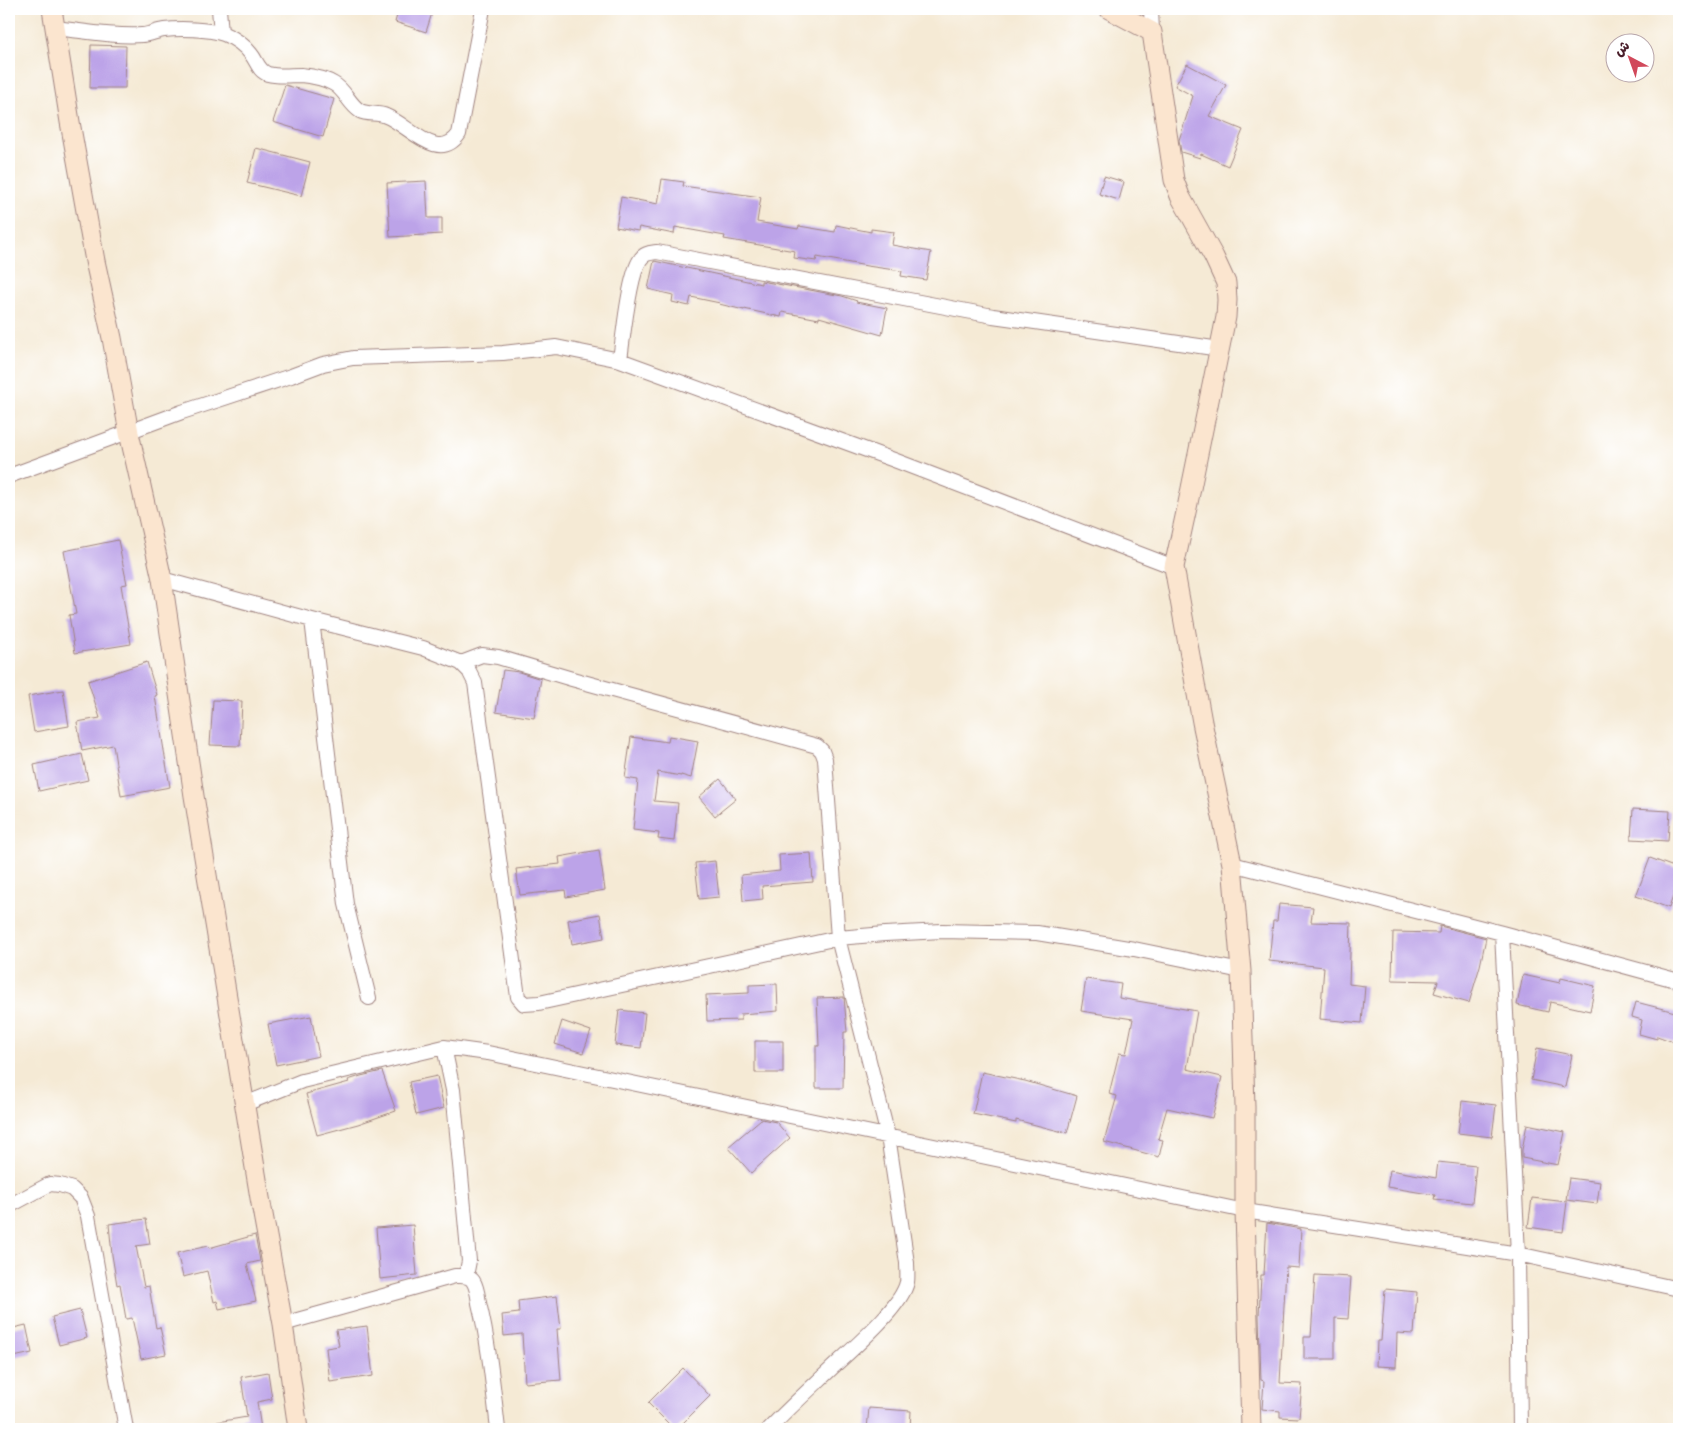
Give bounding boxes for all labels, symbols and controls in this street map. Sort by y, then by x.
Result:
north arrow [1606,32,1656,82]
text: ش [1610,37,1633,60]

